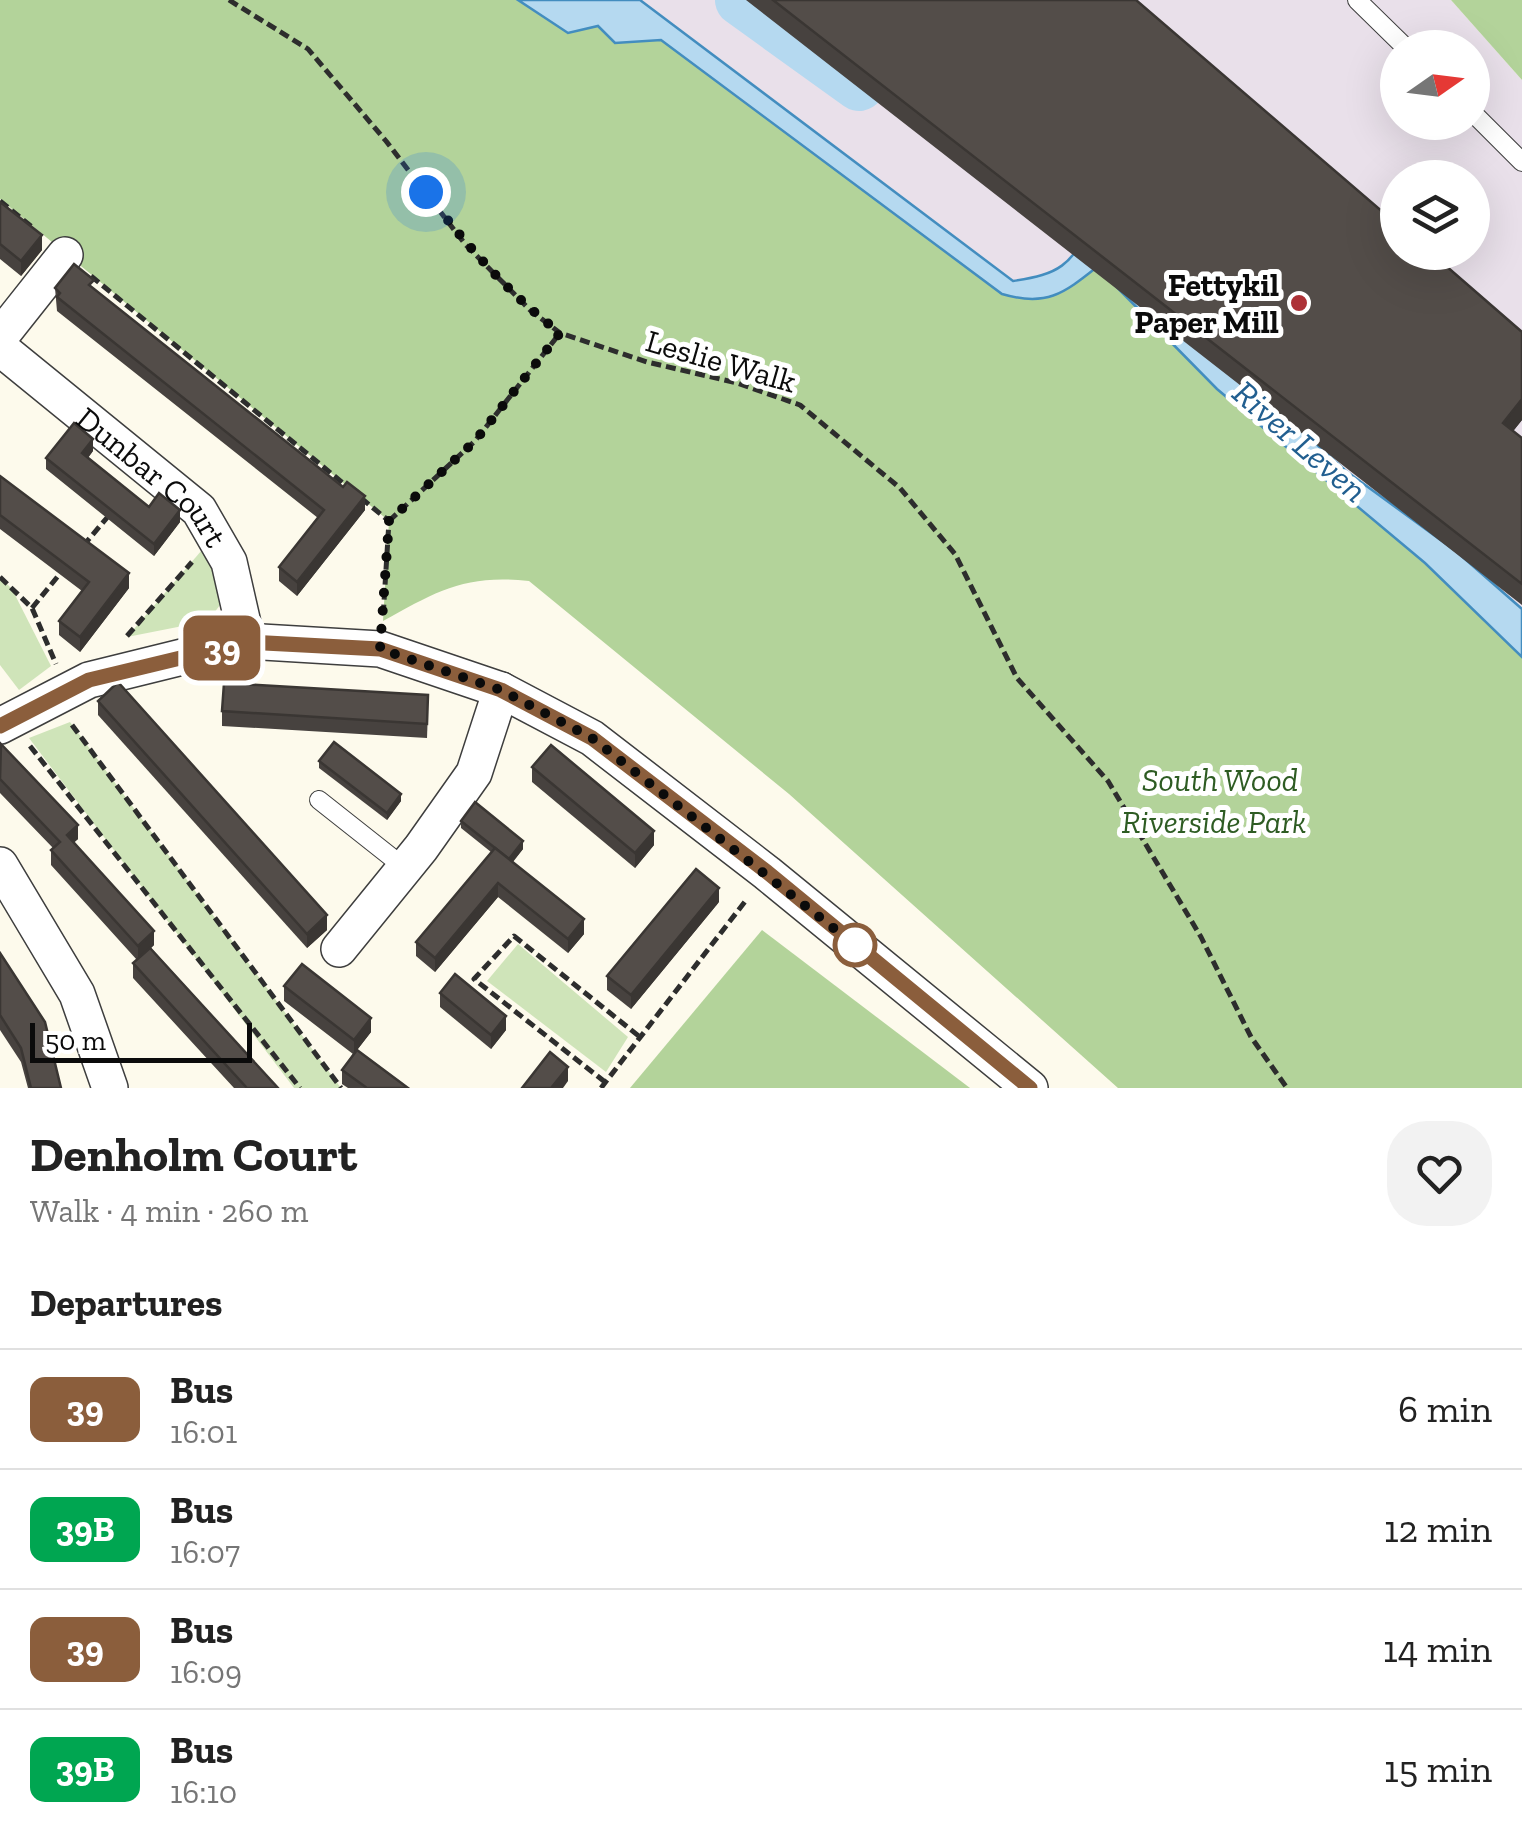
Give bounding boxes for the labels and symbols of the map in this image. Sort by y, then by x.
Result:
north arrow [1380,30,1490,140]
your location [401,167,451,217]
place label: Fettykil Paper Mill [1134,266,1279,341]
marker: Fettykil Paper Mill [1288,292,1310,314]
street label: Leslie Walk [642,321,801,401]
water label: River Leven [1224,371,1376,511]
street label: Dunbar Court [69,399,235,554]
line badge: 39 [177,616,267,680]
park label: South Wood [1142,761,1298,799]
park label: Riverside Park [1122,803,1306,841]
unlabelled marker [834,924,876,966]
scale bar [30,1018,252,1062]

